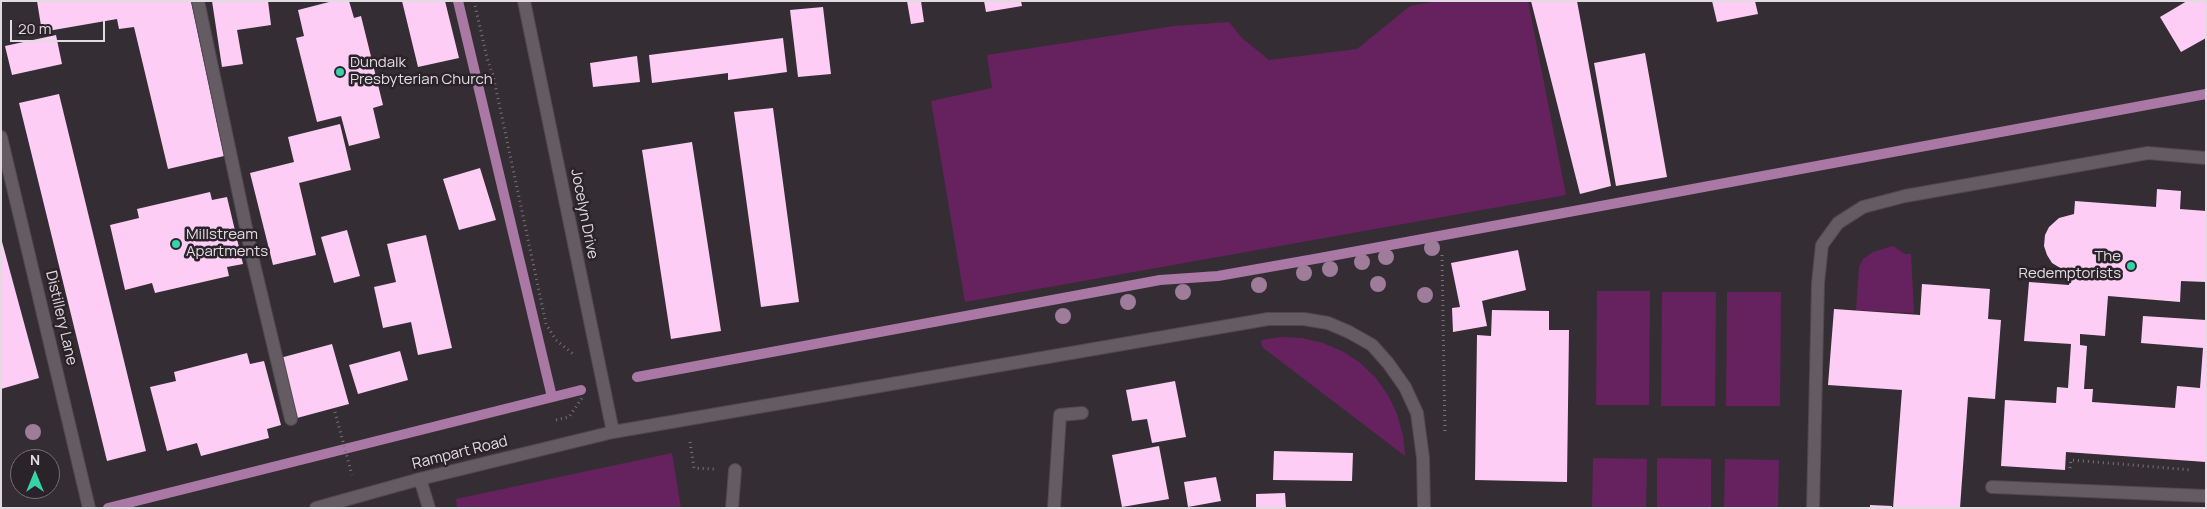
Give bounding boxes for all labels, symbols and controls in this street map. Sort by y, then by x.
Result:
scale bar [12,10,108,42]
text: 20 m [18,18,51,39]
place label: Dundalk Presbyterian Church [350,54,493,89]
marker: Dundalk Presbyterian Church [334,66,346,78]
street label: Jocelyn Drive [566,168,602,260]
place label: Millstream Apartments [186,226,268,261]
marker: Millstream Apartments [170,238,182,250]
place label: The Redemptorists [2018,248,2121,283]
marker: The Redemptorists [2125,260,2137,272]
street label: Distillery Lane [41,269,81,367]
street label: Rampart Road [410,432,510,474]
north arrow [10,449,60,499]
text: N [30,450,40,469]

